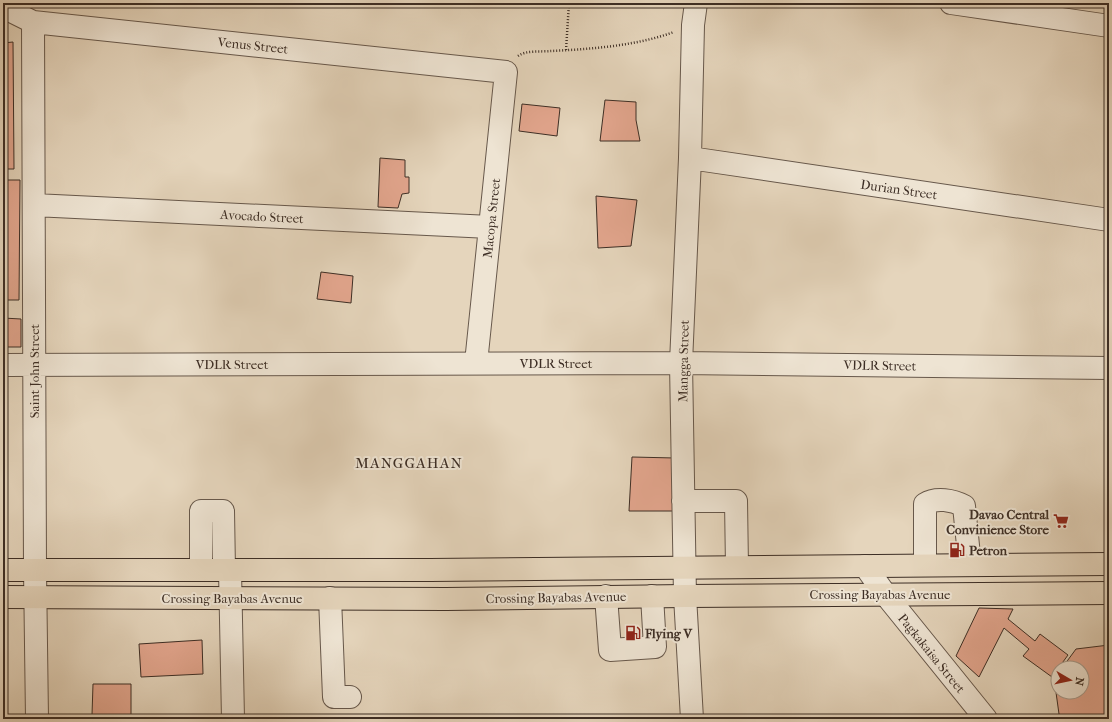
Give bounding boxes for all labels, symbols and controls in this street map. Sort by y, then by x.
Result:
street label: Venus Street [216,34,289,57]
street label: Macopa Street [480,177,503,259]
street label: Durian Street [860,177,939,202]
street label: Avocado Street [219,207,304,226]
street label: Mangga Street [675,319,692,402]
street label: Saint John Street [27,323,42,418]
street label: VDLR Street [519,356,593,371]
street label: VDLR Street [195,357,269,372]
street label: VDLR Street [843,357,917,374]
district label: MANGGAHAN [355,454,463,472]
place label: Davao Central Convinience Store [946,507,1050,537]
supermarket icon: Davao Central Convinience Store [1052,512,1070,530]
fuel station icon: Petron [948,541,966,559]
place label: Petron [969,543,1008,558]
street label: Crossing Bayabas Avenue [810,587,951,602]
street label: Crossing Bayabas Avenue [485,589,627,606]
street label: Crossing Bayabas Avenue [162,591,303,606]
street label: Pagkakaisa Street [895,611,968,696]
fuel station icon: Flying V [624,624,642,642]
place label: Flying V [644,626,693,642]
north arrow [1050,660,1090,700]
text: N [1072,676,1086,687]

